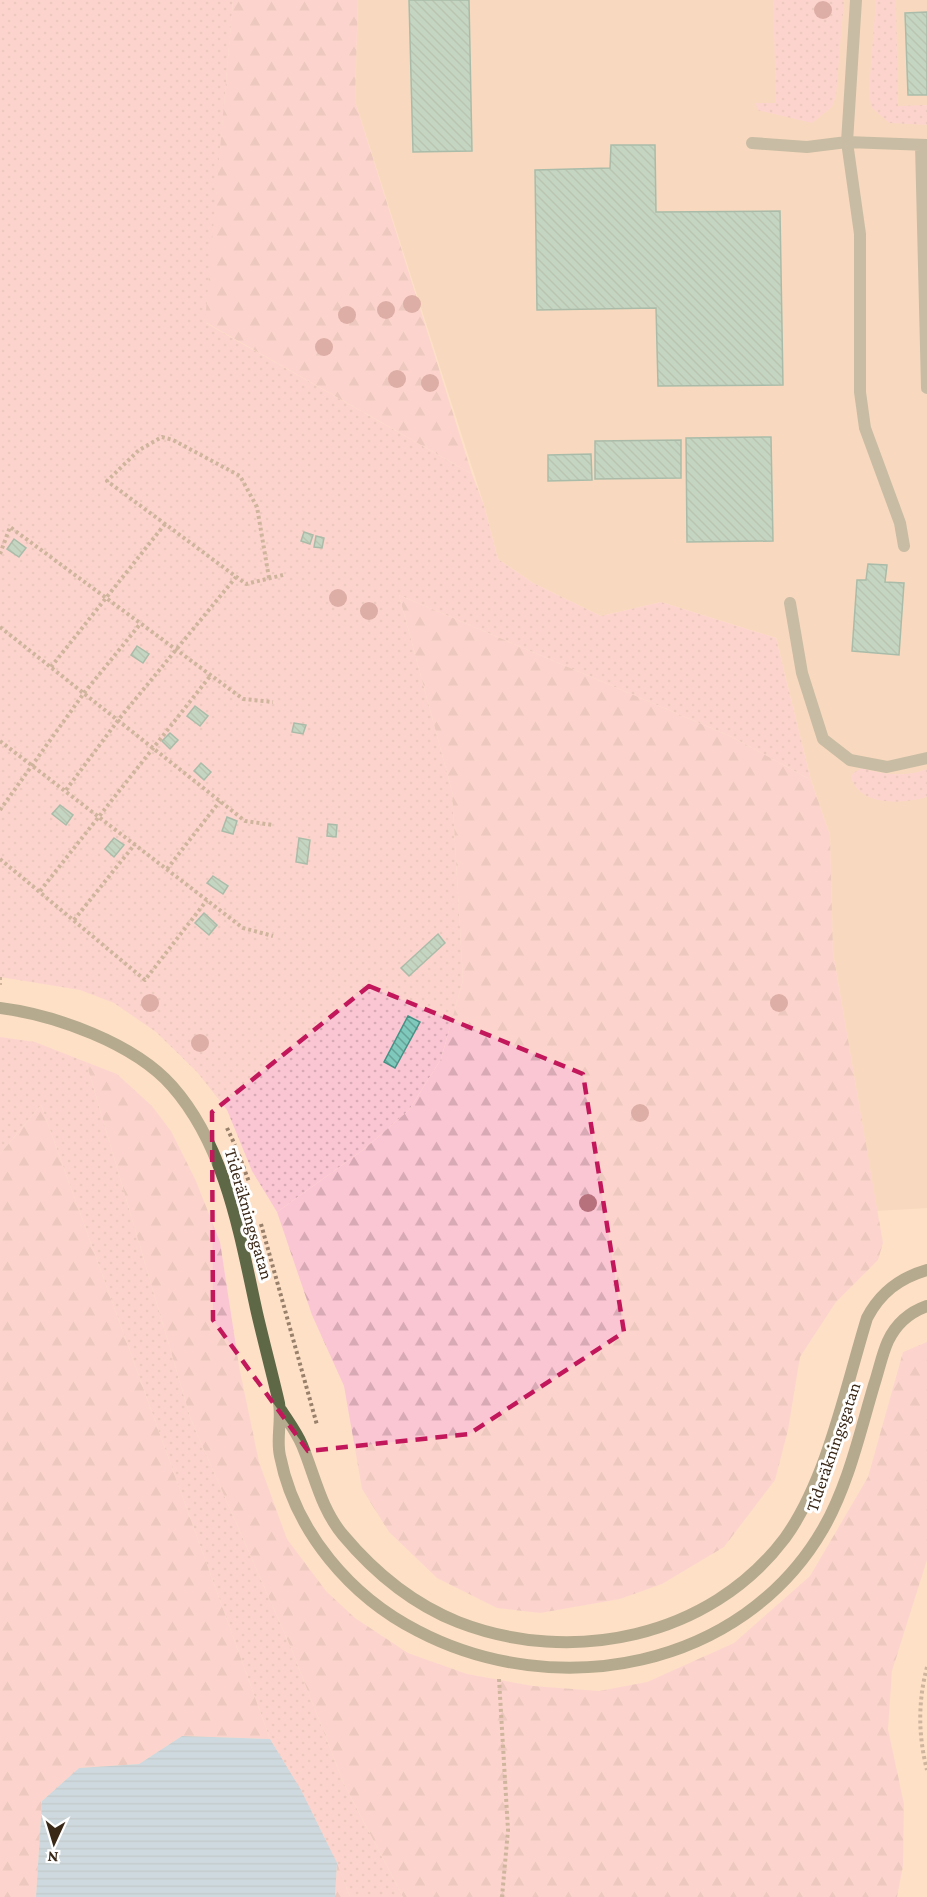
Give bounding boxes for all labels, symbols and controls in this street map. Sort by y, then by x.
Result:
street label: Tideräkningsgatan [221,1146,277,1282]
street label: Tideräkningsgatan [802,1379,865,1514]
north arrow [24,1813,84,1873]
text: N [47,1849,59,1866]

